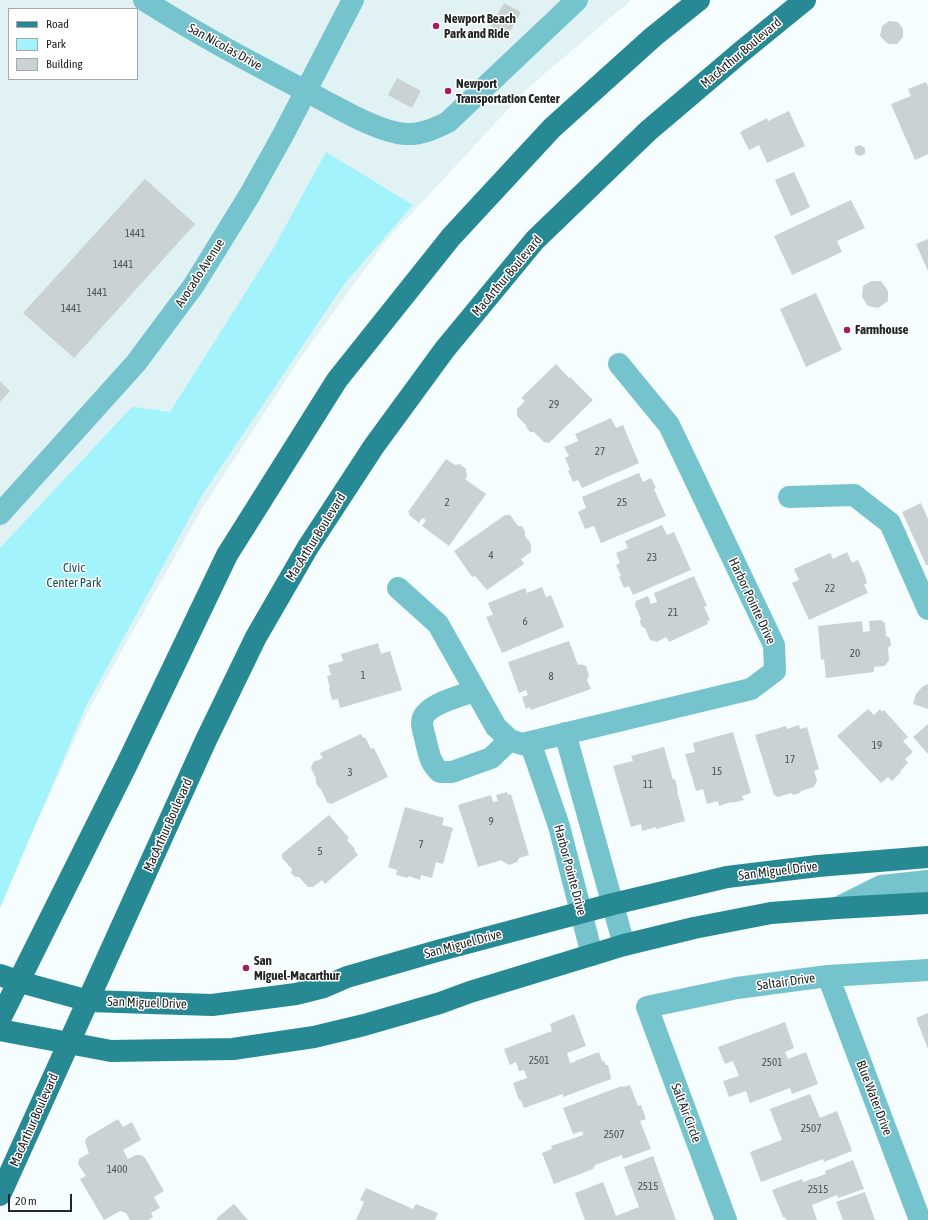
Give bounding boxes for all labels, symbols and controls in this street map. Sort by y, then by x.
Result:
legend [8,8,138,80]
place label: Newport Beach Park and Ride [444,11,516,42]
street label: MacArthur Boulevard [697,15,785,91]
text: Road [46,17,69,31]
street label: San Nicolas Drive [185,20,265,74]
marker: Newport Beach Park and Ride [431,21,441,31]
text: Park [46,37,66,51]
text: Building [46,57,83,71]
place label: Newport Transportation Center [456,76,560,107]
marker: Newport Transportation Center [443,86,453,96]
house number: 1441 [125,227,145,241]
street label: MacArthur Boulevard [469,232,545,320]
street label: Avocado Avenue [172,236,228,310]
house number: 1441 [113,258,133,272]
house number: 1441 [87,286,107,300]
house number: 1441 [61,302,81,316]
place label: Farmhouse [855,322,908,338]
marker: Farmhouse [842,325,852,335]
house number: 29 [549,398,559,412]
house number: 27 [595,445,605,459]
street label: MacArthur Boulevard [283,490,349,584]
house number: 2 [444,496,450,510]
house number: 25 [617,496,627,510]
house number: 4 [488,549,494,563]
house number: 23 [647,551,657,565]
street label: Harbor Pointe Drive [725,555,779,647]
park label: Civic Center Park [47,560,101,591]
house number: 22 [825,582,835,596]
house number: 21 [668,606,678,620]
house number: 6 [522,615,528,629]
house number: 20 [850,647,860,661]
house number: 1 [360,669,366,683]
house number: 8 [548,670,554,684]
house number: 19 [872,739,882,753]
house number: 17 [785,753,795,767]
house number: 15 [712,765,722,779]
house number: 3 [347,766,353,780]
street label: MacArthur Boulevard [140,776,196,874]
house number: 11 [643,778,653,792]
house number: 9 [488,815,494,829]
street label: Harbor Pointe Drive [550,823,590,917]
house number: 7 [418,838,424,852]
house number: 5 [317,845,323,859]
street label: San Miguel Drive [738,858,818,884]
street label: San Miguel Drive [423,926,503,962]
place label: San Miguel-Macarthur [254,953,340,984]
marker: San Miguel-Macarthur [241,963,251,973]
street label: Saltair Drive [756,970,816,994]
street label: San Miguel Drive [107,994,187,1012]
house number: 2501 [529,1054,549,1068]
house number: 2501 [762,1056,782,1070]
street label: Blue Water Drive [853,1058,895,1138]
street label: MacArthur Boulevard [6,1071,62,1169]
street label: Salt Air Circle [668,1081,704,1145]
house number: 2507 [801,1122,821,1136]
house number: 2507 [604,1128,624,1142]
house number: 1400 [107,1163,127,1177]
house number: 2515 [638,1180,658,1194]
house number: 2515 [808,1183,828,1197]
scale bar [10,1186,74,1212]
text: 20 m [15,1194,37,1208]

